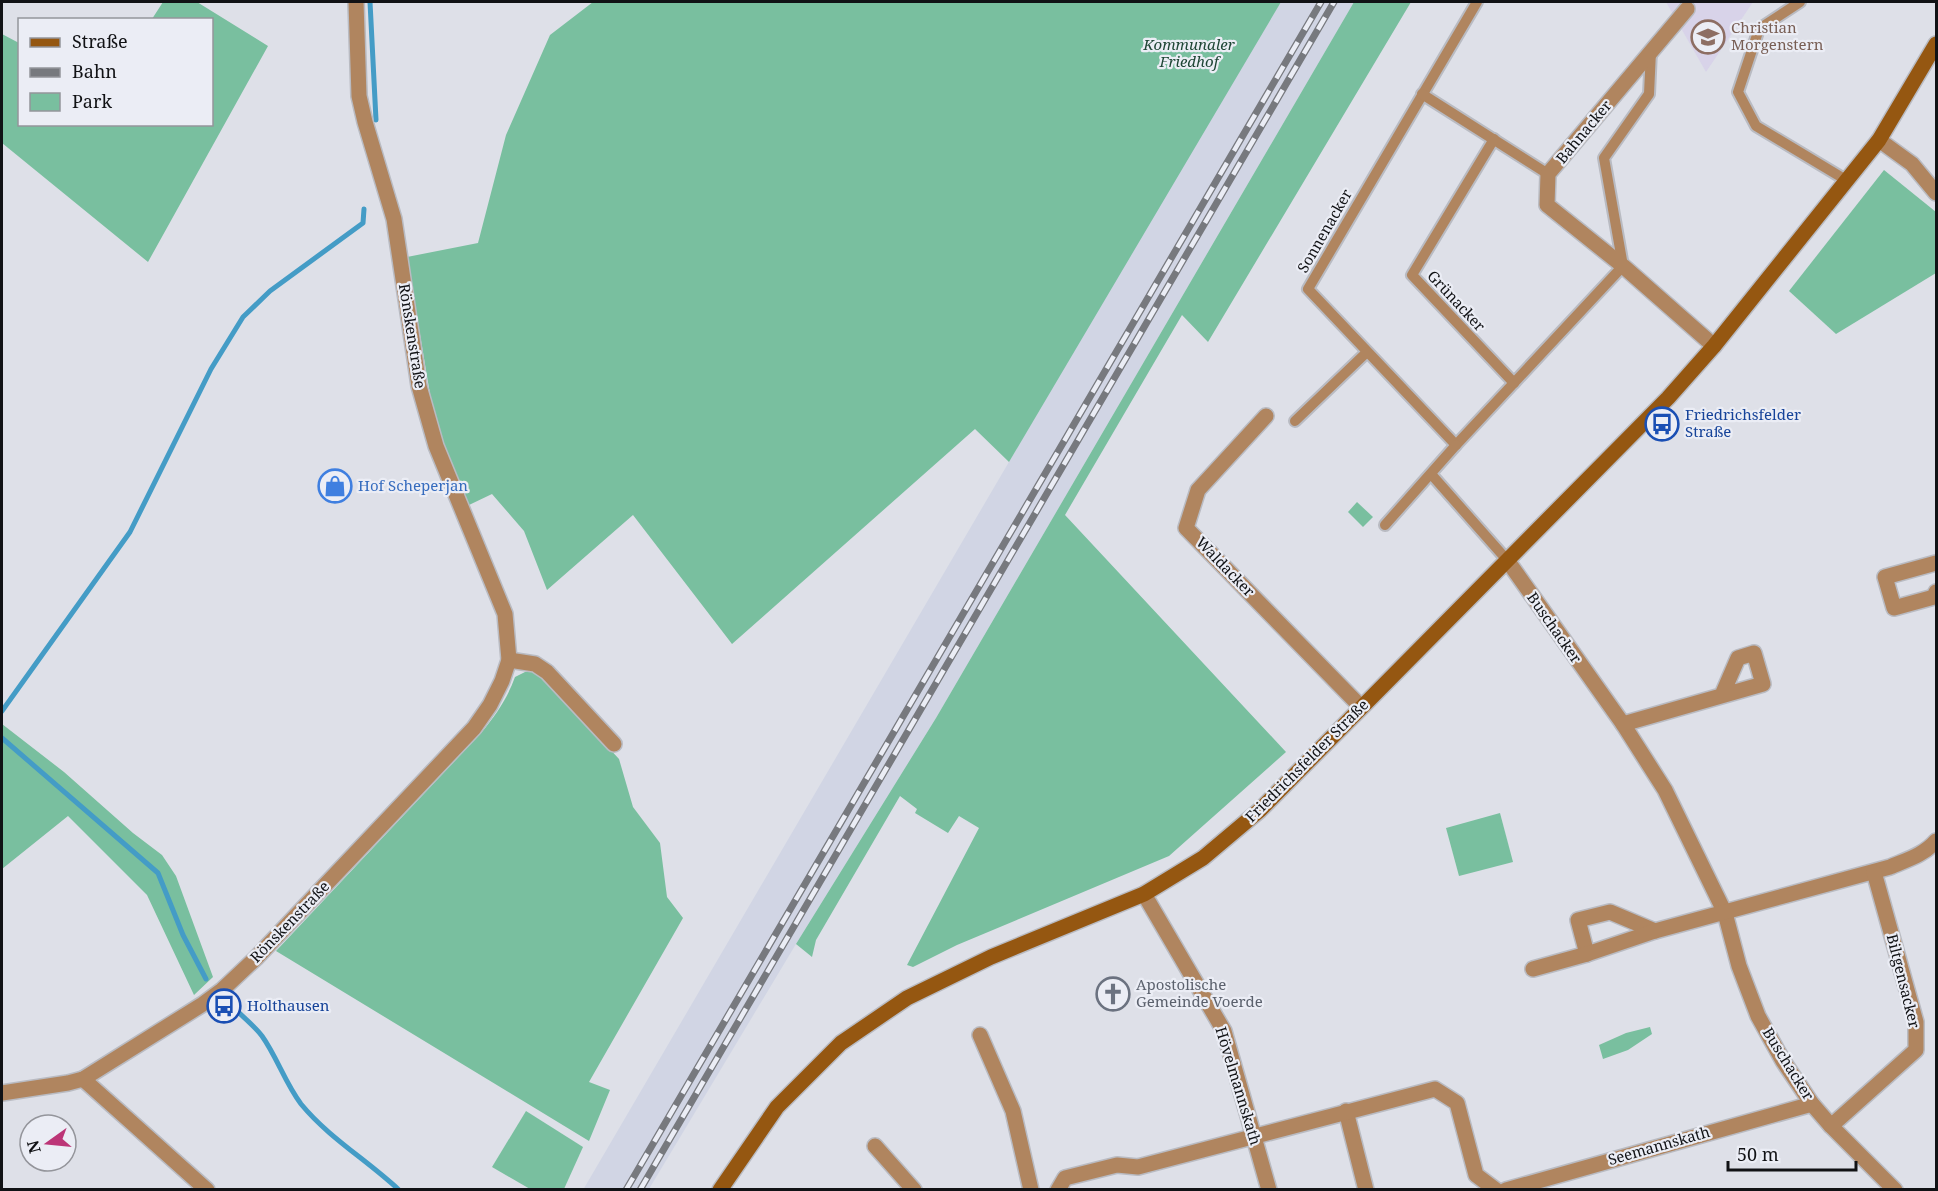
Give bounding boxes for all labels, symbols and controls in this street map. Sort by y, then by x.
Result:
place label: Christian Morgenstern [1731,17,1824,54]
legend [18,18,213,126]
school or university icon: Christian Morgenstern [1690,19,1726,55]
text: Straße [72,29,128,53]
park label: Kommunaler Friedhof [1142,34,1236,71]
text: Bahn [72,59,117,83]
text: Park [72,89,112,113]
street label: Bahnacker [1551,95,1616,167]
street label: Sonnenacker [1292,185,1356,276]
street label: Grünacker [1423,266,1490,335]
street label: Rönskenstraße [395,282,431,390]
place label: Friedrichsfelder Straße [1685,404,1801,441]
bus stop icon: Friedrichsfelder Straße [1644,406,1680,442]
shop icon: Hof Scheperjan [317,468,353,504]
place label: Hof Scheperjan [358,475,468,495]
street label: Waldacker [1192,532,1259,601]
street label: Buschacker [1523,588,1587,667]
street label: Friedrichsfelder Straße [1240,694,1372,826]
street label: Rönskenstraße [245,876,333,966]
street label: Biltgensacker [1883,932,1925,1030]
place label: Apostolische Gemeinde Voerde [1136,974,1263,1011]
church icon: Apostolische Gemeinde Voerde [1095,976,1131,1012]
bus stop icon: Holthausen [206,988,242,1024]
place label: Holthausen [247,995,330,1015]
street label: Buschacker [1759,1023,1819,1104]
street label: Hövelmannskath [1211,1024,1267,1148]
north arrow [18,1113,78,1173]
street label: Seemannskath [1606,1121,1712,1169]
scale bar [1728,1134,1856,1172]
text: N [21,1138,46,1156]
text: 50 m [1737,1142,1779,1166]

